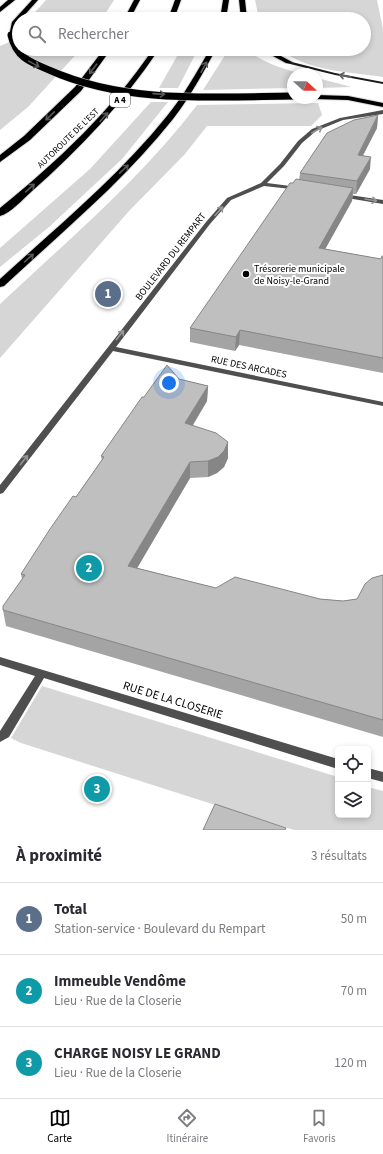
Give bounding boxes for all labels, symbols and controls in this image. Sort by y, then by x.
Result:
search box [12,12,371,56]
icon: search [26,23,48,45]
text: Rechercher [58,24,129,45]
one-way arrow [28,60,40,68]
one-way arrow [200,61,208,73]
one-way arrow [88,63,97,74]
north arrow [287,68,323,104]
one-way arrow [338,71,351,79]
one-way arrow [152,91,165,98]
road number: A 4 [110,93,130,107]
street label: AUTOROUTE DE L’EST [34,105,102,171]
one-way arrow [45,111,55,121]
one-way arrow [99,112,109,122]
one-way arrow [311,125,323,133]
one-way arrow [119,164,129,174]
one-way arrow [25,183,35,193]
one-way arrow [364,196,377,204]
one-way arrow [214,206,223,216]
street label: BOULEVARD DU REMPART [132,209,210,303]
one-way arrow [24,253,34,262]
place label: Trésorerie municipale de Noisy-le-Grand [254,262,345,288]
marker: Trésorerie municipale de Noisy-le-Grand [241,269,251,279]
pin: 1 [95,279,121,309]
one-way arrow [116,329,125,340]
street label: RUE DES ARCADES [210,352,288,382]
your location [159,373,179,393]
one-way arrow [20,454,28,465]
pin: 2 [76,553,102,583]
street label: RUE DE LA CLOSERIE [121,677,225,724]
map controls [335,746,371,818]
button: locate [335,746,371,782]
pin: 3 [84,774,110,804]
button: layers [335,782,371,818]
text: À proximité [16,844,102,868]
text: 3 résultats [311,847,367,865]
text: Total [54,899,87,920]
text: 1 [26,910,32,928]
text: 50 m [341,910,367,928]
text: Station-service · Boulevard du Rempart [54,920,265,938]
text: Immeuble Vendôme [54,971,186,992]
text: 2 [26,982,32,1000]
text: 70 m [341,982,367,1000]
text: Lieu · Rue de la Closerie [54,992,182,1010]
text: CHARGE NOISY LE GRAND [54,1043,221,1064]
text: 3 [26,1054,32,1072]
text: 120 m [334,1054,367,1072]
text: Lieu · Rue de la Closerie [54,1064,182,1082]
tab: Carte [47,1107,72,1146]
tab: Itinéraire [167,1107,208,1146]
tab: Favoris [303,1107,336,1146]

